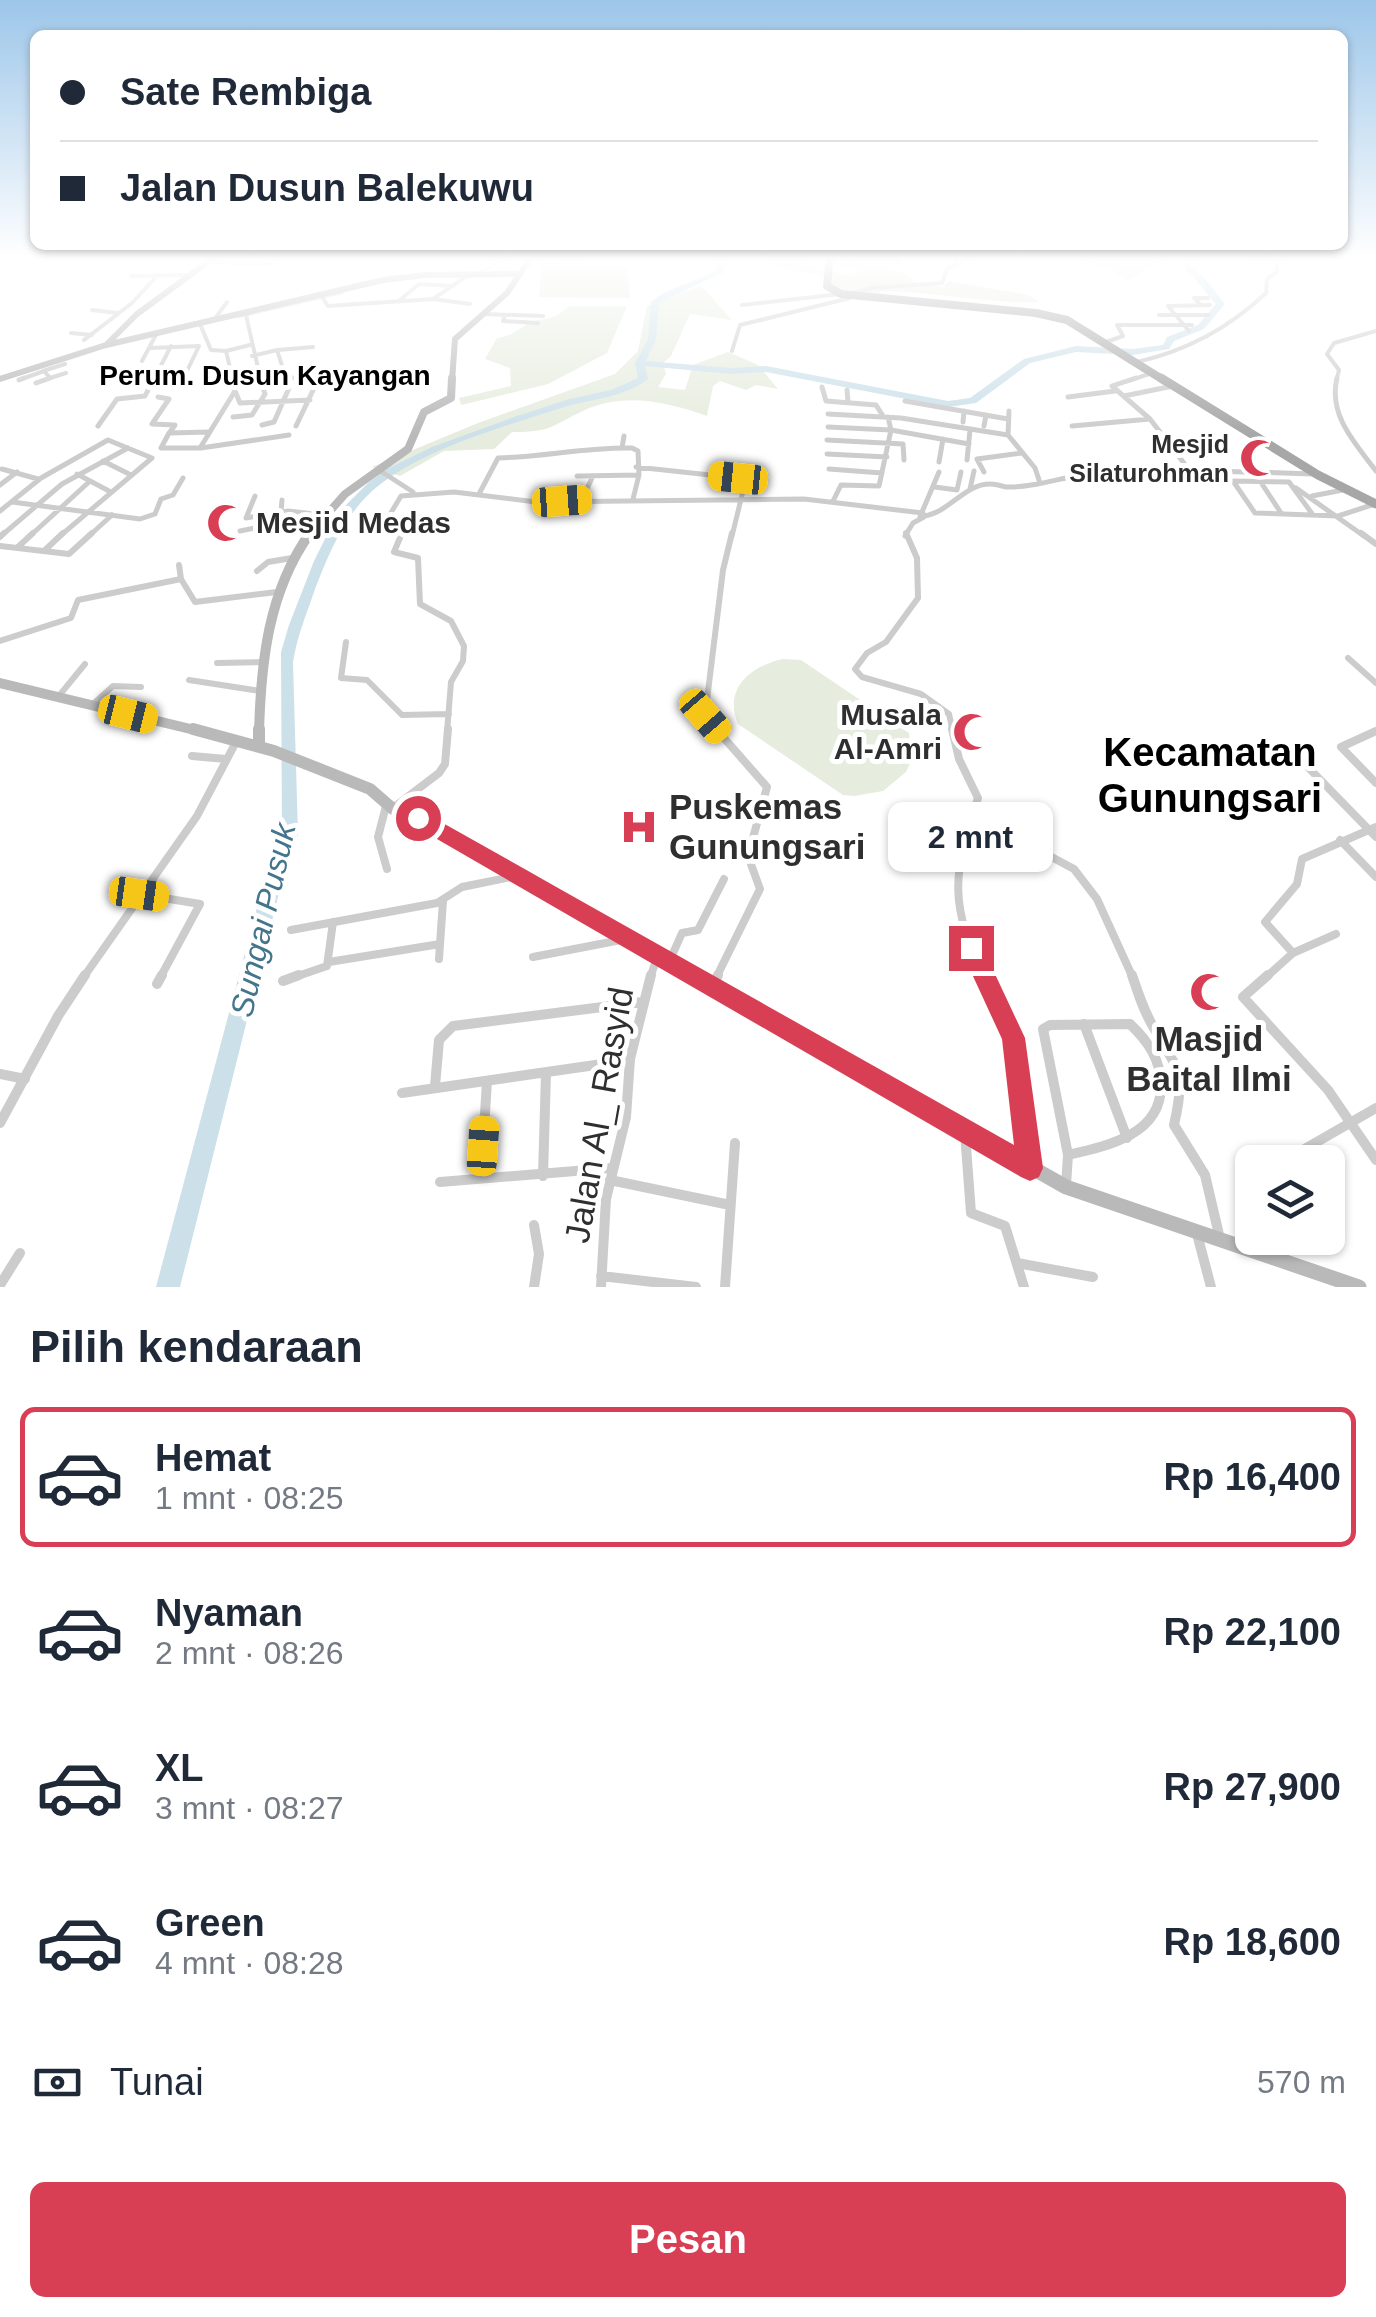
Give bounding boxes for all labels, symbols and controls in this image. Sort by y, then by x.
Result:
text: Sate Rembiga [120,71,371,113]
text: Jalan Dusun Balekuwu [120,167,534,209]
district label: Perum. Dusun Kayangan [99,360,431,391]
place label: Mesjid Silaturohman [1069,430,1229,487]
mosque icon: Mesjid Silaturohman [1238,437,1280,479]
car [707,460,769,496]
car [531,484,593,518]
mosque icon: Mesjid Medas [205,502,247,544]
place label: Mesjid Medas [256,506,451,539]
car [674,684,736,748]
car [95,692,161,736]
place label: Musala Al-Amri [834,698,942,765]
mosque icon: Musala Al-Amri [951,711,993,753]
district label: Kecamatan Gunungsari [1098,730,1322,820]
place label: Puskemas Gunungsari [669,787,865,866]
route start [396,796,441,841]
callout: 2 mnt [888,803,1054,873]
hospital icon: Puskemas Gunungsari [618,806,660,848]
water label: Sungai Pusuk [223,818,303,1020]
text: 2 mnt [928,819,1013,855]
car [107,875,171,913]
route end [949,926,994,971]
mosque icon: Masjid Baital Ilmi [1188,971,1230,1013]
street label: Jalan Al_ Rasyid [557,984,640,1246]
place label: Masjid Baital Ilmi [1126,1019,1292,1098]
car [466,1115,500,1177]
map controls [1235,1145,1345,1255]
button: layers [1235,1145,1345,1255]
text: Pilih kendaraan [30,1321,363,1372]
icon: car [35,1432,125,1522]
text: Hemat [155,1437,271,1479]
text: Rp 16,400 [1164,1456,1341,1498]
text: 1 mnt · 08:25 [155,1480,344,1516]
icon: car [35,1587,125,1677]
text: Nyaman [155,1592,303,1634]
text: Rp 22,100 [1164,1611,1341,1653]
text: 2 mnt · 08:26 [155,1635,344,1671]
icon: car [35,1742,125,1832]
text: XL [155,1747,204,1789]
text: Rp 27,900 [1164,1766,1341,1808]
text: 3 mnt · 08:27 [155,1790,344,1826]
icon: car [35,1897,125,1987]
text: Green [155,1902,265,1944]
text: Rp 18,600 [1164,1921,1341,1963]
text: 4 mnt · 08:28 [155,1945,344,1981]
icon: cash [30,2055,85,2110]
text: Tunai [110,2061,204,2103]
text: 570 m [1257,2064,1346,2100]
button: Pesan [30,2182,1346,2297]

